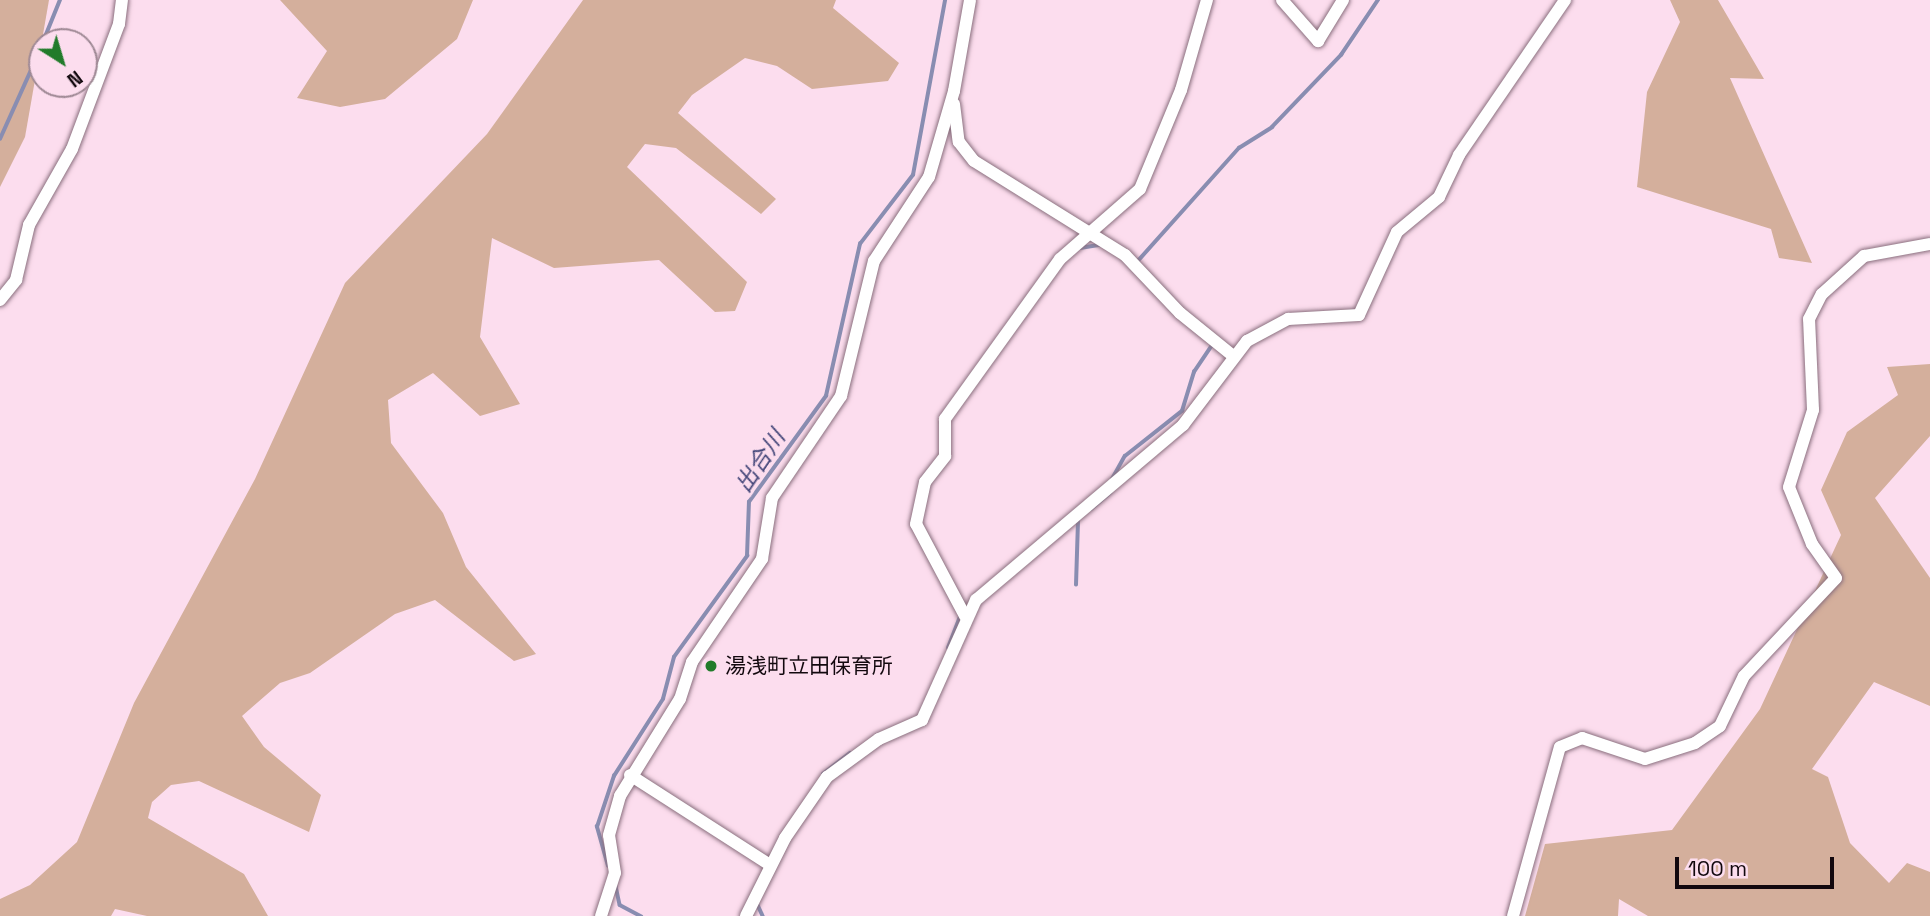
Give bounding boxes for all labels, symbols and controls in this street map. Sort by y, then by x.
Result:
north arrow [28,28,98,98]
text: N [62,65,87,92]
water label: 出合川 [729,425,791,497]
place label: 湯浅町立田保育所 [725,653,893,679]
marker: 湯浅町立田保育所 [703,658,719,674]
scale bar [1678,842,1837,886]
text: 100 m [1688,855,1747,882]

